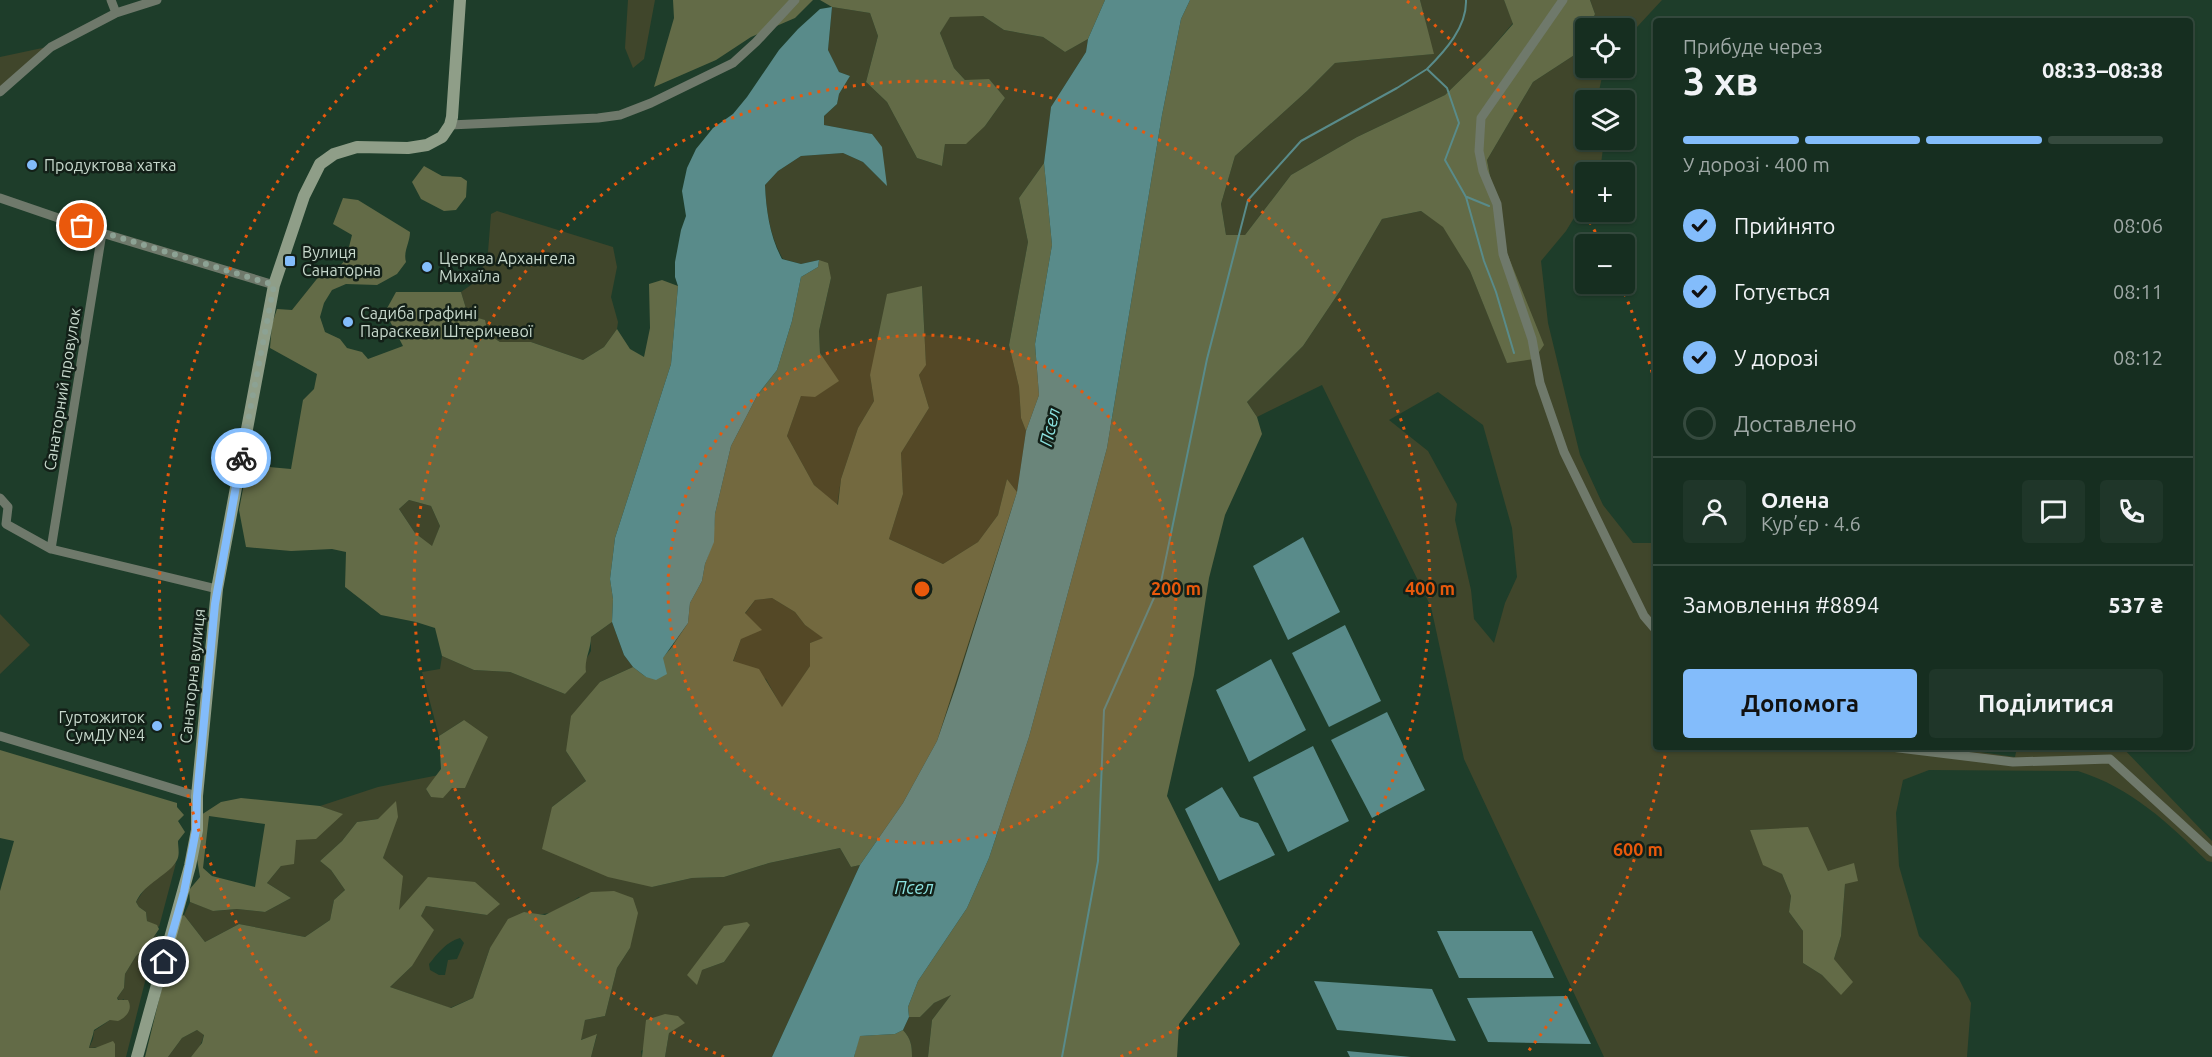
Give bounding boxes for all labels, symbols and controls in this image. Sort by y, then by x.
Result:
map controls [1575,18,1635,294]
button: locate [1575,18,1635,78]
text: Прибуде через [1683,35,1823,58]
text: 08:33–08:38 [2042,57,2163,82]
text: 3 хв [1683,59,1758,102]
button: layers [1575,90,1635,150]
text: У дорозі · 400 m [1683,153,1830,176]
place label: Продуктова хатка [44,156,177,174]
marker: Продуктова хатка [25,158,39,172]
button: + [1575,162,1635,222]
pin [56,200,107,251]
icon: bag [65,209,98,242]
icon: check [1683,209,1716,242]
text: Прийнято [1734,213,1835,238]
text: 08:06 [2113,214,2163,237]
button: − [1575,234,1635,294]
place label: Вулиця Санаторна [302,243,381,279]
place label: Церква Архангела Михаїла [439,249,576,285]
marker: Вулиця Санаторна [283,254,297,268]
marker: Церква Архангела Михаїла [420,260,434,274]
icon: check [1683,275,1716,308]
text: Готується [1734,279,1830,304]
text: 08:11 [2113,280,2163,303]
place label: Садиба графині Параскеви Штеричевої [360,304,534,340]
street label: Санаторний провулок [40,306,84,472]
marker: Садиба графині Параскеви Штеричевої [341,315,355,329]
icon: check [1683,341,1716,374]
text: У дорозі [1734,345,1819,370]
text: 08:12 [2113,346,2163,369]
water label: Псел [1035,406,1063,448]
text: Доставлено [1734,411,1857,436]
courier [211,428,271,488]
icon: bike [225,442,258,475]
button: person [1683,480,1746,543]
button: chat [2022,480,2085,543]
button: phone [2100,480,2163,543]
text: Олена [1761,487,1829,512]
text: Кур’єр · 4.6 [1761,512,1861,535]
text: 200 m [1151,578,1201,598]
text: 400 m [1405,578,1455,598]
centre of rings [912,579,932,599]
text: Замовлення #8894 [1683,592,1879,617]
text: 537 ₴ [2108,592,2163,617]
street label: Санаторна вулиця [176,608,208,744]
button: Допомога [1683,669,1917,738]
button: Поділитися [1929,669,2163,738]
place label: Гуртожиток СумДУ №4 [58,708,145,744]
marker: Гуртожиток СумДУ №4 [150,719,164,733]
text: 600 m [1613,839,1663,859]
water label: Псел [895,877,934,897]
pin [138,936,189,987]
icon: home [147,945,180,978]

